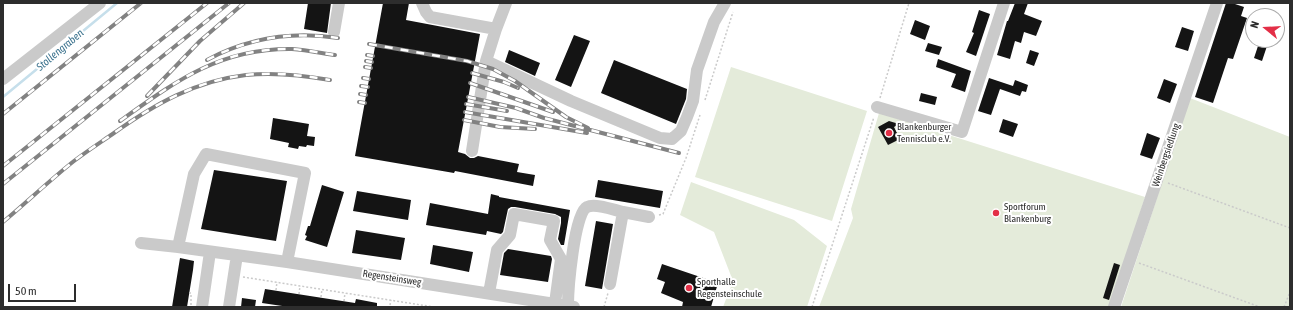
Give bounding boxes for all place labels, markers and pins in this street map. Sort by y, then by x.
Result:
place label: Blankenburger Tennisclub e.V. [897,121,951,144]
marker: Blankenburger Tennisclub e.V. [884,128,894,138]
place label: Sportforum Blankenburg [1004,201,1051,224]
marker: Sportforum Blankenburg [991,208,1001,218]
place label: Sporthalle Regensteinschule [697,276,762,300]
marker: Sporthalle Regensteinschule [684,283,694,293]

